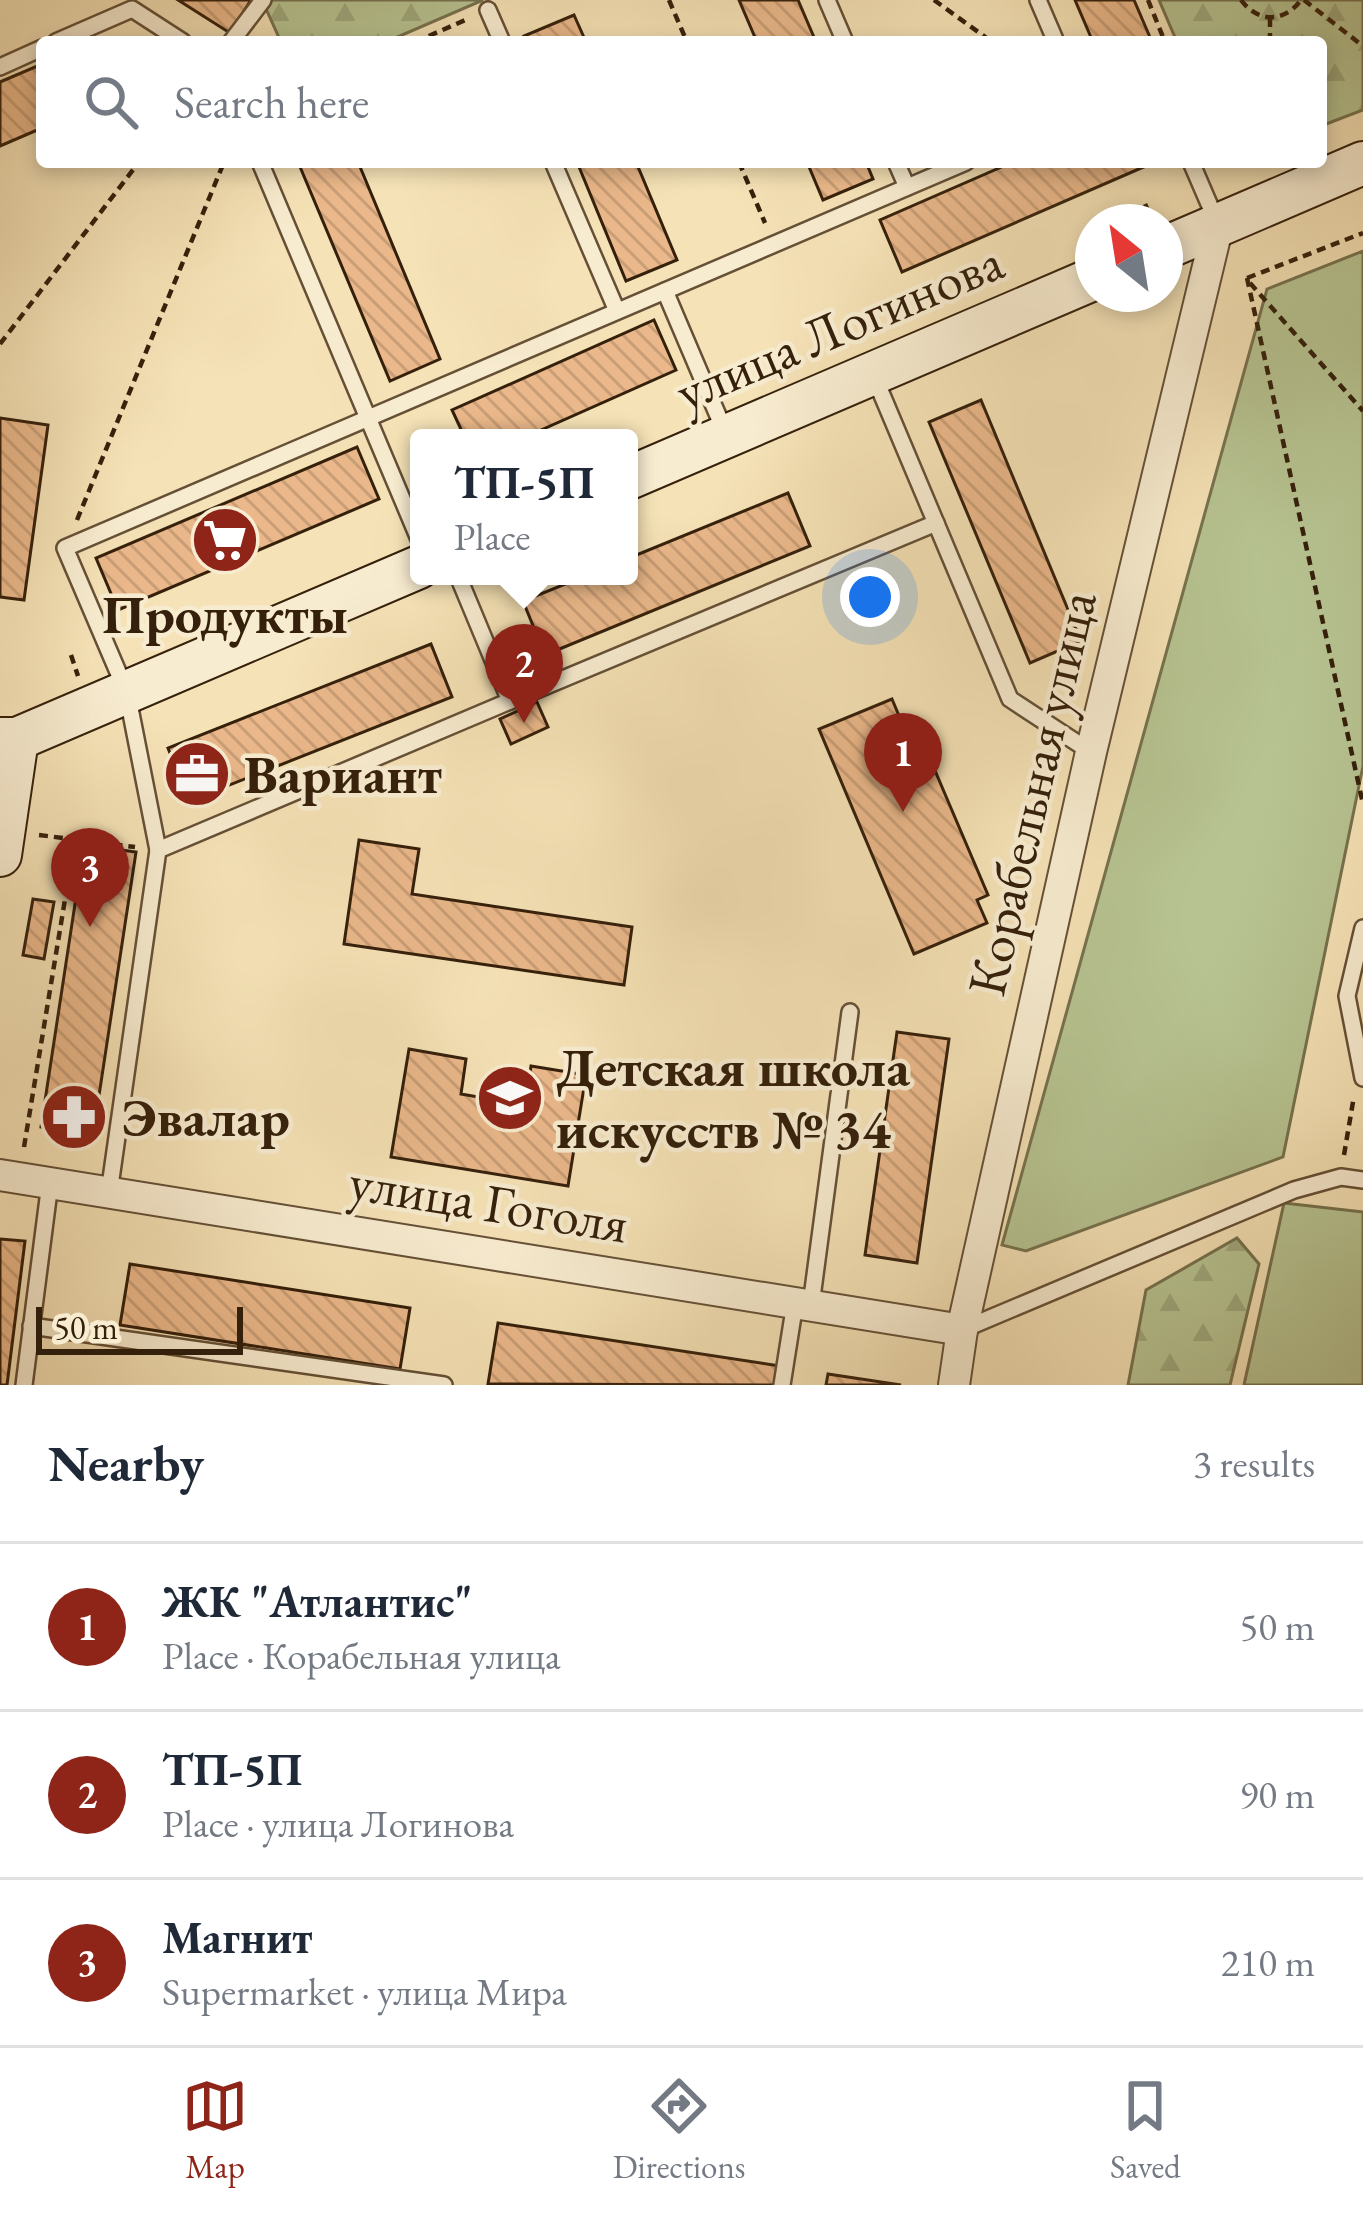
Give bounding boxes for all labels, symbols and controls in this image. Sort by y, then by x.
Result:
search box [36,36,1327,168]
icon: search [78,69,144,135]
text: Search here [174,73,369,131]
north arrow [1075,204,1183,312]
street label: улица Логинова [665,225,1014,426]
popup [410,429,638,585]
text: ТП-5П [454,453,594,511]
supermarket icon: Продукты [190,505,260,575]
text: Place [454,511,531,562]
your location [840,567,900,627]
place label: Продукты [102,579,348,649]
street label: Корабельная улица [950,583,1112,1002]
pin: 2 [485,624,563,723]
pin: 1 [864,713,942,812]
office icon: Вариант [162,739,232,809]
place label: Вариант [244,739,442,809]
pin: 3 [51,828,129,927]
place label: Детская школа искусств № 34 [556,1032,910,1164]
school or university icon: Детская школа искусств № 34 [475,1063,545,1133]
pharmacy icon: Эвалар [39,1082,109,1152]
place label: Эвалар [121,1082,290,1152]
street label: улица Гоголя [345,1145,633,1259]
scale bar [36,1301,243,1354]
text: 50 m [54,1306,118,1349]
text: Nearby [48,1430,204,1496]
text: 3 results [1193,1438,1315,1489]
text: ЖК "Атлантис" [162,1572,473,1630]
text: 1 [77,1601,97,1652]
text: 50 m [1239,1601,1315,1652]
text: Place · Корабельная улица [162,1630,561,1681]
text: ТП-5П [162,1740,302,1798]
text: 2 [77,1769,97,1820]
text: 90 m [1239,1769,1315,1820]
text: Place · улица Логинова [162,1798,514,1849]
text: Магнит [162,1908,313,1966]
text: 3 [77,1937,97,1988]
text: 210 m [1221,1937,1315,1988]
text: Supermarket · улица Мира [162,1966,567,2017]
tab: Map [182,2073,248,2188]
tab: Directions [613,2073,746,2188]
tab: Saved [1110,2073,1181,2188]

